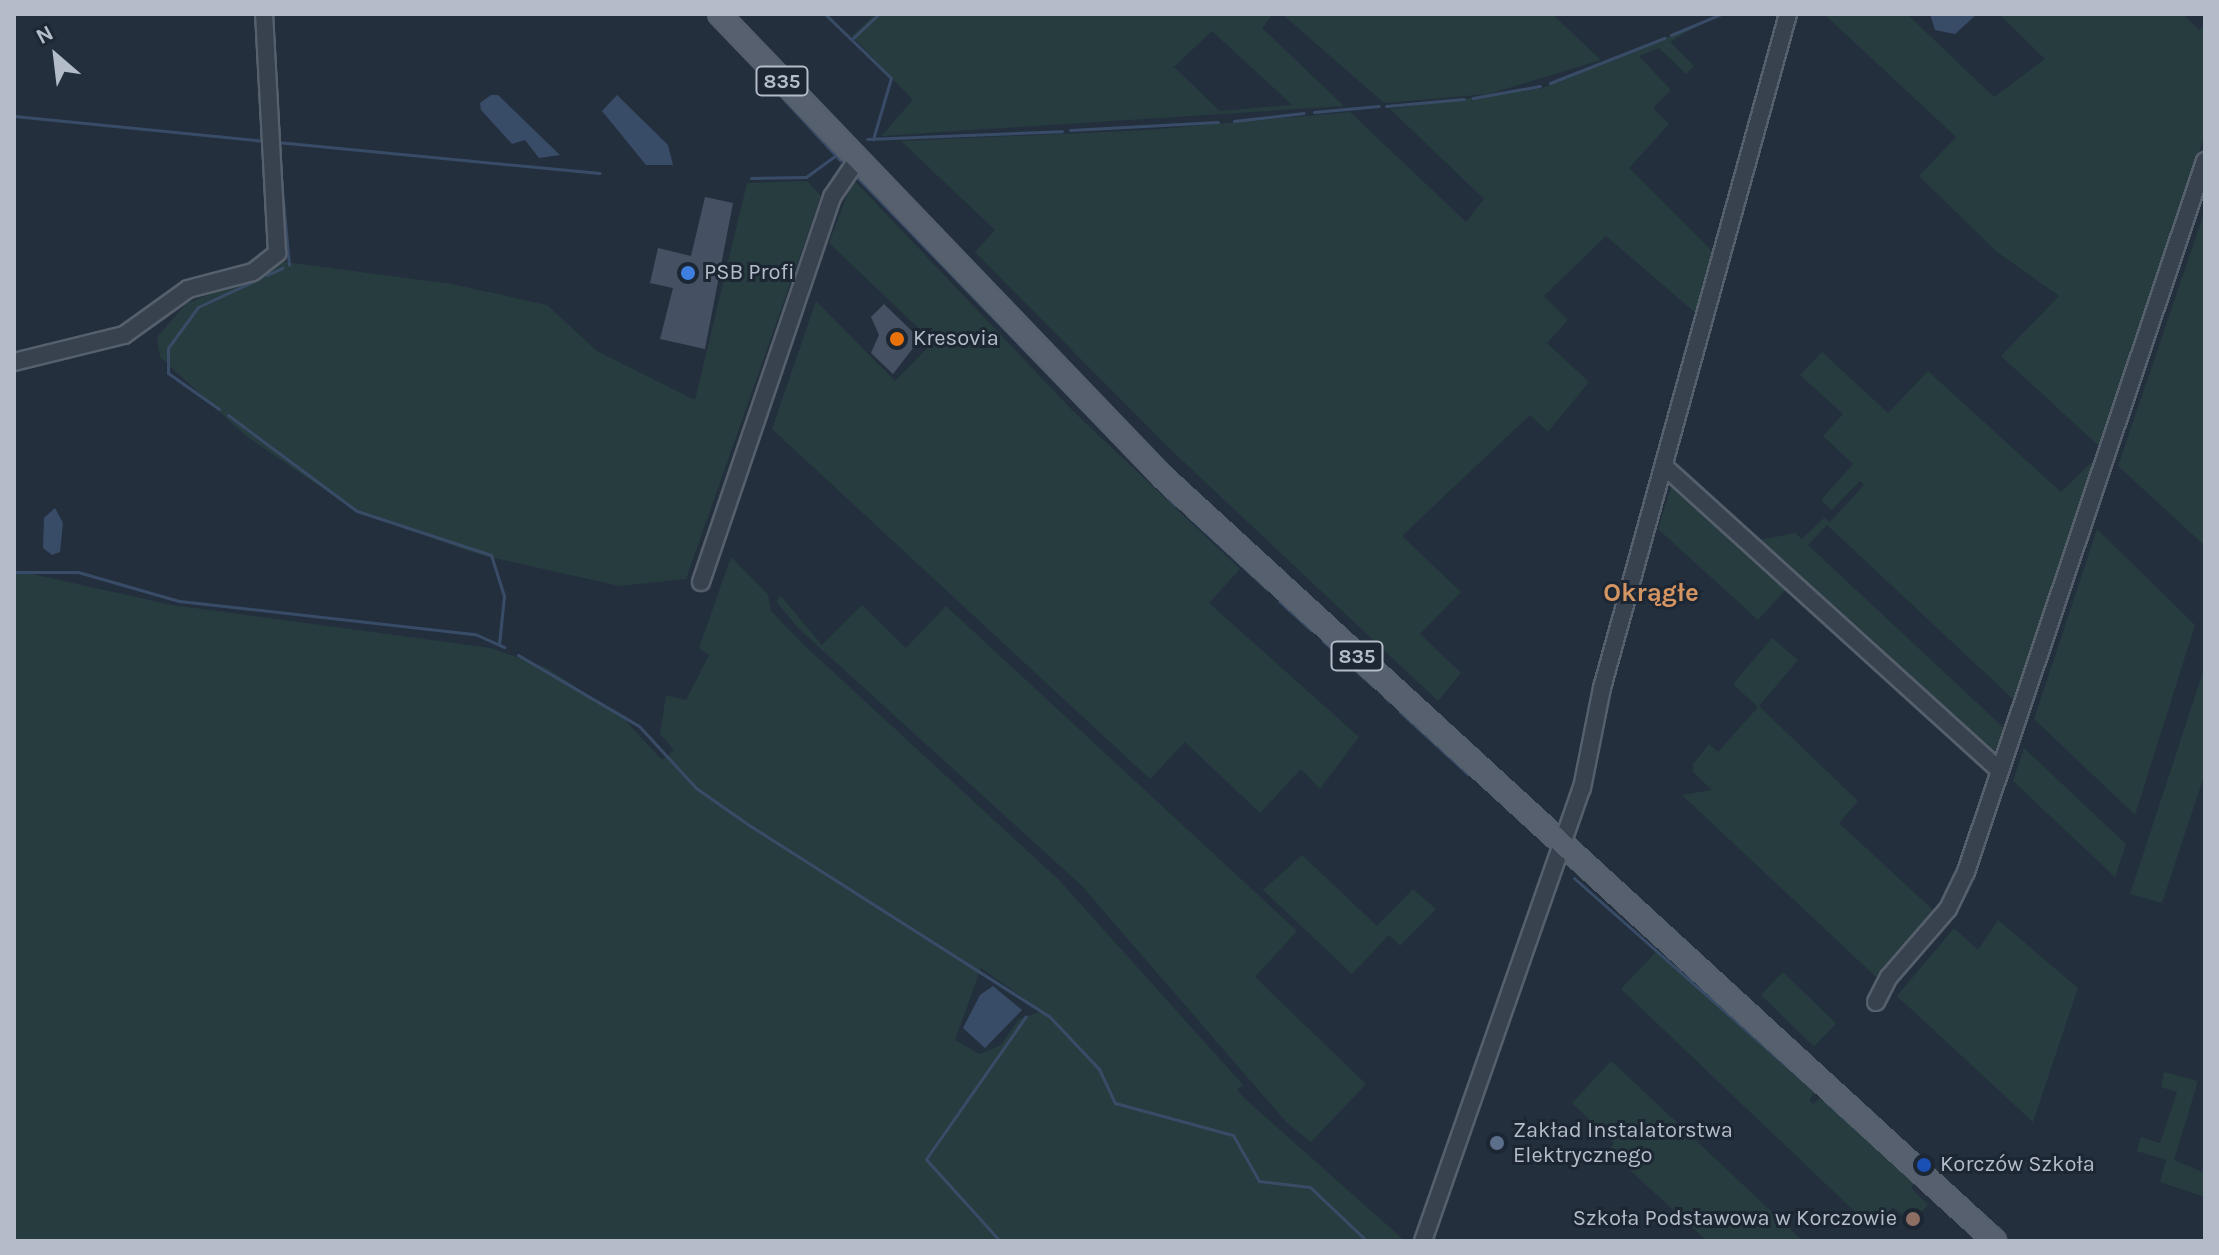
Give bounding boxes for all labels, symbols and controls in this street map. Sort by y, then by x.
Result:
north arrow [16,16,96,96]
text: N [32,20,58,50]
road number: 835 [754,65,810,97]
place label: PSB Profi [704,260,795,286]
marker: PSB Profi [679,264,697,282]
place label: Kresovia [913,326,999,352]
marker: Kresovia [888,330,906,348]
district label: Okrągłe [1603,577,1699,609]
road number: 835 [1329,640,1385,672]
place label: Zakład Instalatorstwa Elektrycznego [1513,1117,1733,1168]
marker: Zakład Instalatorstwa Elektrycznego [1488,1134,1506,1152]
place label: Korczów Szkoła [1940,1152,2095,1178]
marker: Korczów Szkoła [1915,1156,1933,1174]
place label: Szkoła Podstawowa w Korczowie [1573,1206,1897,1232]
marker: Szkoła Podstawowa w Korczowie [1904,1210,1922,1228]

